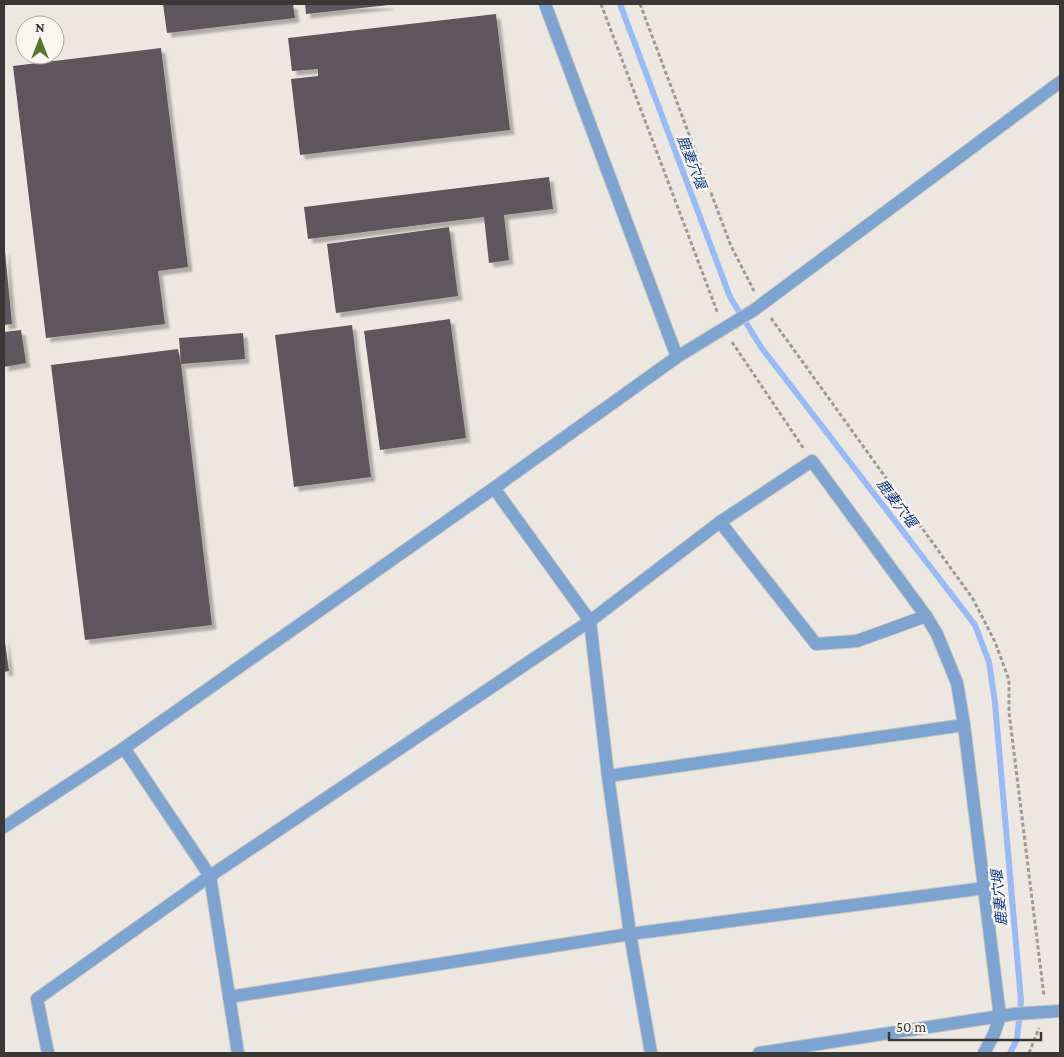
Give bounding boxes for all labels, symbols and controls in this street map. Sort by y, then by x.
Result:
north arrow [15,15,65,65]
text: N [35,19,45,35]
water label: 鹿妻穴堰 [674,133,711,194]
water label: 鹿妻穴堰 [874,476,922,533]
water label: 鹿妻穴堰 [988,866,1009,927]
scale bar [889,1010,1042,1042]
text: 50 m [896,1019,926,1035]

